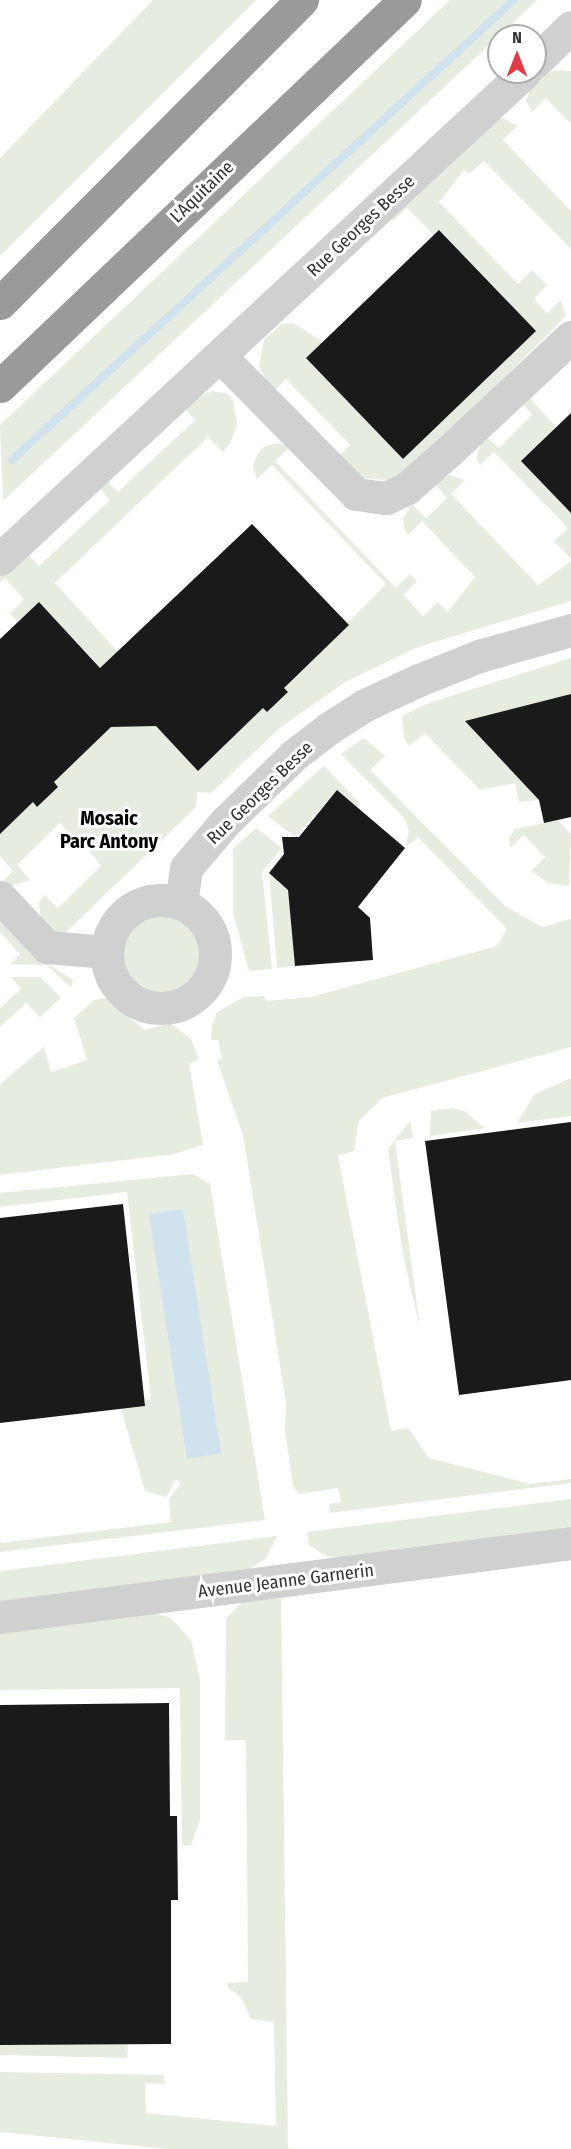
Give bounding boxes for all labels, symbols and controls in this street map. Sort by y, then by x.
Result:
north arrow [487,24,547,84]
text: N [512,28,522,47]
street label: L'Aquitaine [166,157,238,227]
street label: Rue Georges Besse [303,171,419,281]
street label: Rue Georges Besse [203,737,317,849]
district label: Mosaic Parc Antony [60,807,158,854]
street label: Avenue Jeanne Garnerin [197,1559,375,1603]

